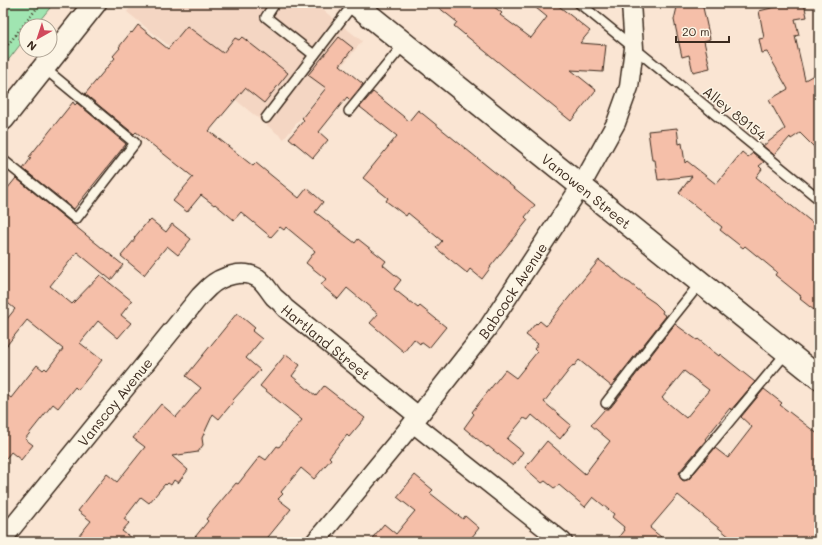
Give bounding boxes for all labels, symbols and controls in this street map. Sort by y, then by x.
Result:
north arrow [18,18,58,58]
scale bar [676,18,729,44]
text: 20 m [682,23,710,39]
text: N [23,38,39,55]
street label: Alley 89154 [699,82,771,145]
street label: Vanowen Street [538,149,636,233]
street label: Babcock Avenue [474,239,551,342]
street label: Hartland Street [277,299,375,383]
street label: Vanscoy Avenue [73,353,156,450]

